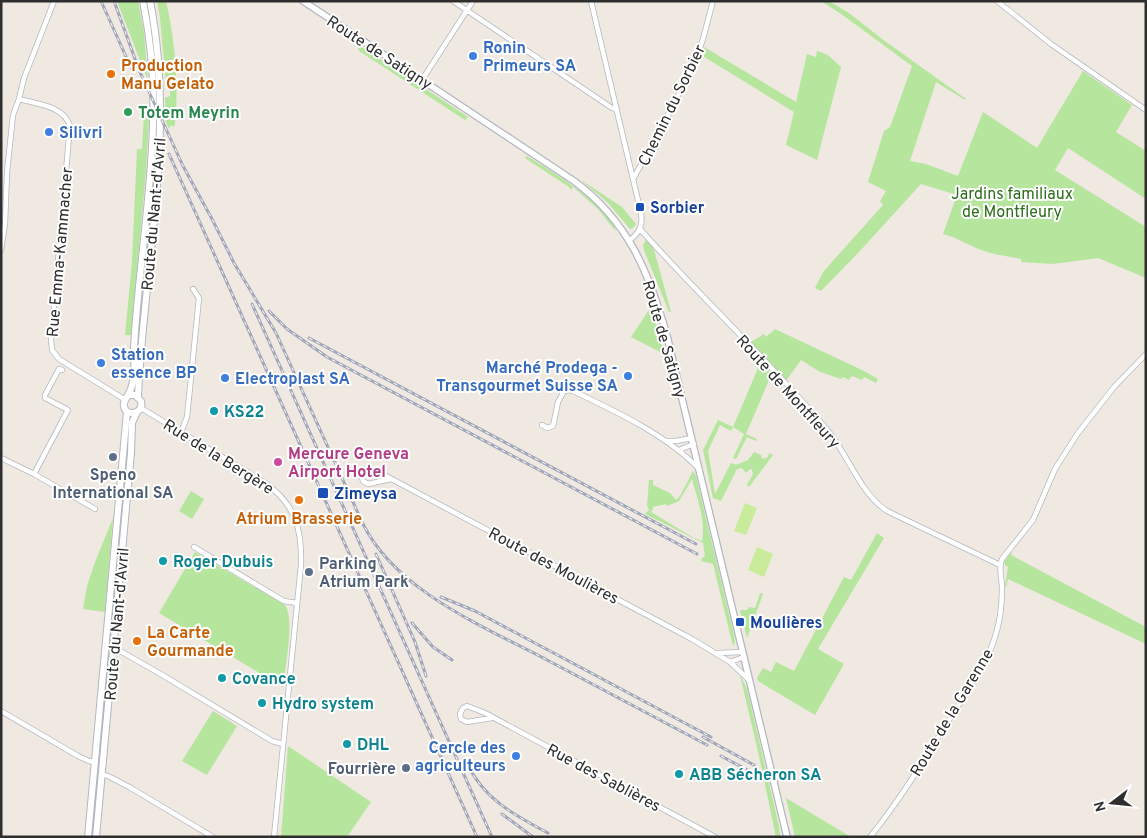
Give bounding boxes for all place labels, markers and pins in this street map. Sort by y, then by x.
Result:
place label: Ronin Primeurs SA [483,39,576,77]
marker: Ronin Primeurs SA [467,50,479,62]
place label: Production Manu Gelato [121,57,214,95]
marker: Production Manu Gelato [105,68,117,80]
place label: Totem Meyrin [138,104,240,124]
marker: Totem Meyrin [122,106,134,118]
place label: Silivri [59,124,103,144]
marker: Silivri [43,126,55,138]
place label: Sorbier [650,199,705,219]
marker: Sorbier [634,201,646,213]
place label: Station essence BP [111,346,197,384]
marker: Station essence BP [95,357,107,369]
place label: Marché Prodega - Transgourmet Suisse SA [436,359,618,397]
place label: Electroplast SA [235,370,350,390]
marker: Marché Prodega - Transgourmet Suisse SA [622,370,634,382]
marker: Electroplast SA [219,372,231,384]
place label: KS22 [224,403,264,423]
marker: KS22 [208,405,220,417]
place label: Mercure Geneva Airport Hotel [288,445,409,483]
marker: Speno International SA [107,451,119,463]
marker: Mercure Geneva Airport Hotel [272,456,284,468]
place label: Speno International SA [52,466,174,504]
place label: Zimeysa [334,485,397,505]
marker: Zimeysa [316,486,330,500]
marker: Atrium Brasserie [293,494,305,506]
place label: Atrium Brasserie [236,510,362,530]
place label: Roger Dubuis [173,553,273,573]
marker: Roger Dubuis [157,555,169,567]
place label: Parking Atrium Park [319,555,409,593]
marker: Parking Atrium Park [303,566,315,578]
place label: Moulières [750,614,823,634]
marker: Moulières [734,616,746,628]
place label: La Carte Gourmande [147,624,234,662]
marker: La Carte Gourmande [131,635,143,647]
place label: Covance [232,670,296,690]
marker: Covance [216,672,228,684]
place label: Hydro system [272,695,374,715]
marker: Hydro system [256,697,268,709]
place label: DHL [357,736,389,756]
marker: DHL [341,738,353,750]
place label: Cercle des agriculteurs [415,739,506,777]
marker: Cercle des agriculteurs [510,750,522,762]
place label: Fourrière [328,760,396,780]
marker: Fourrière [400,762,412,774]
place label: ABB Sécheron SA [689,766,821,786]
marker: ABB Sécheron SA [673,768,685,780]

